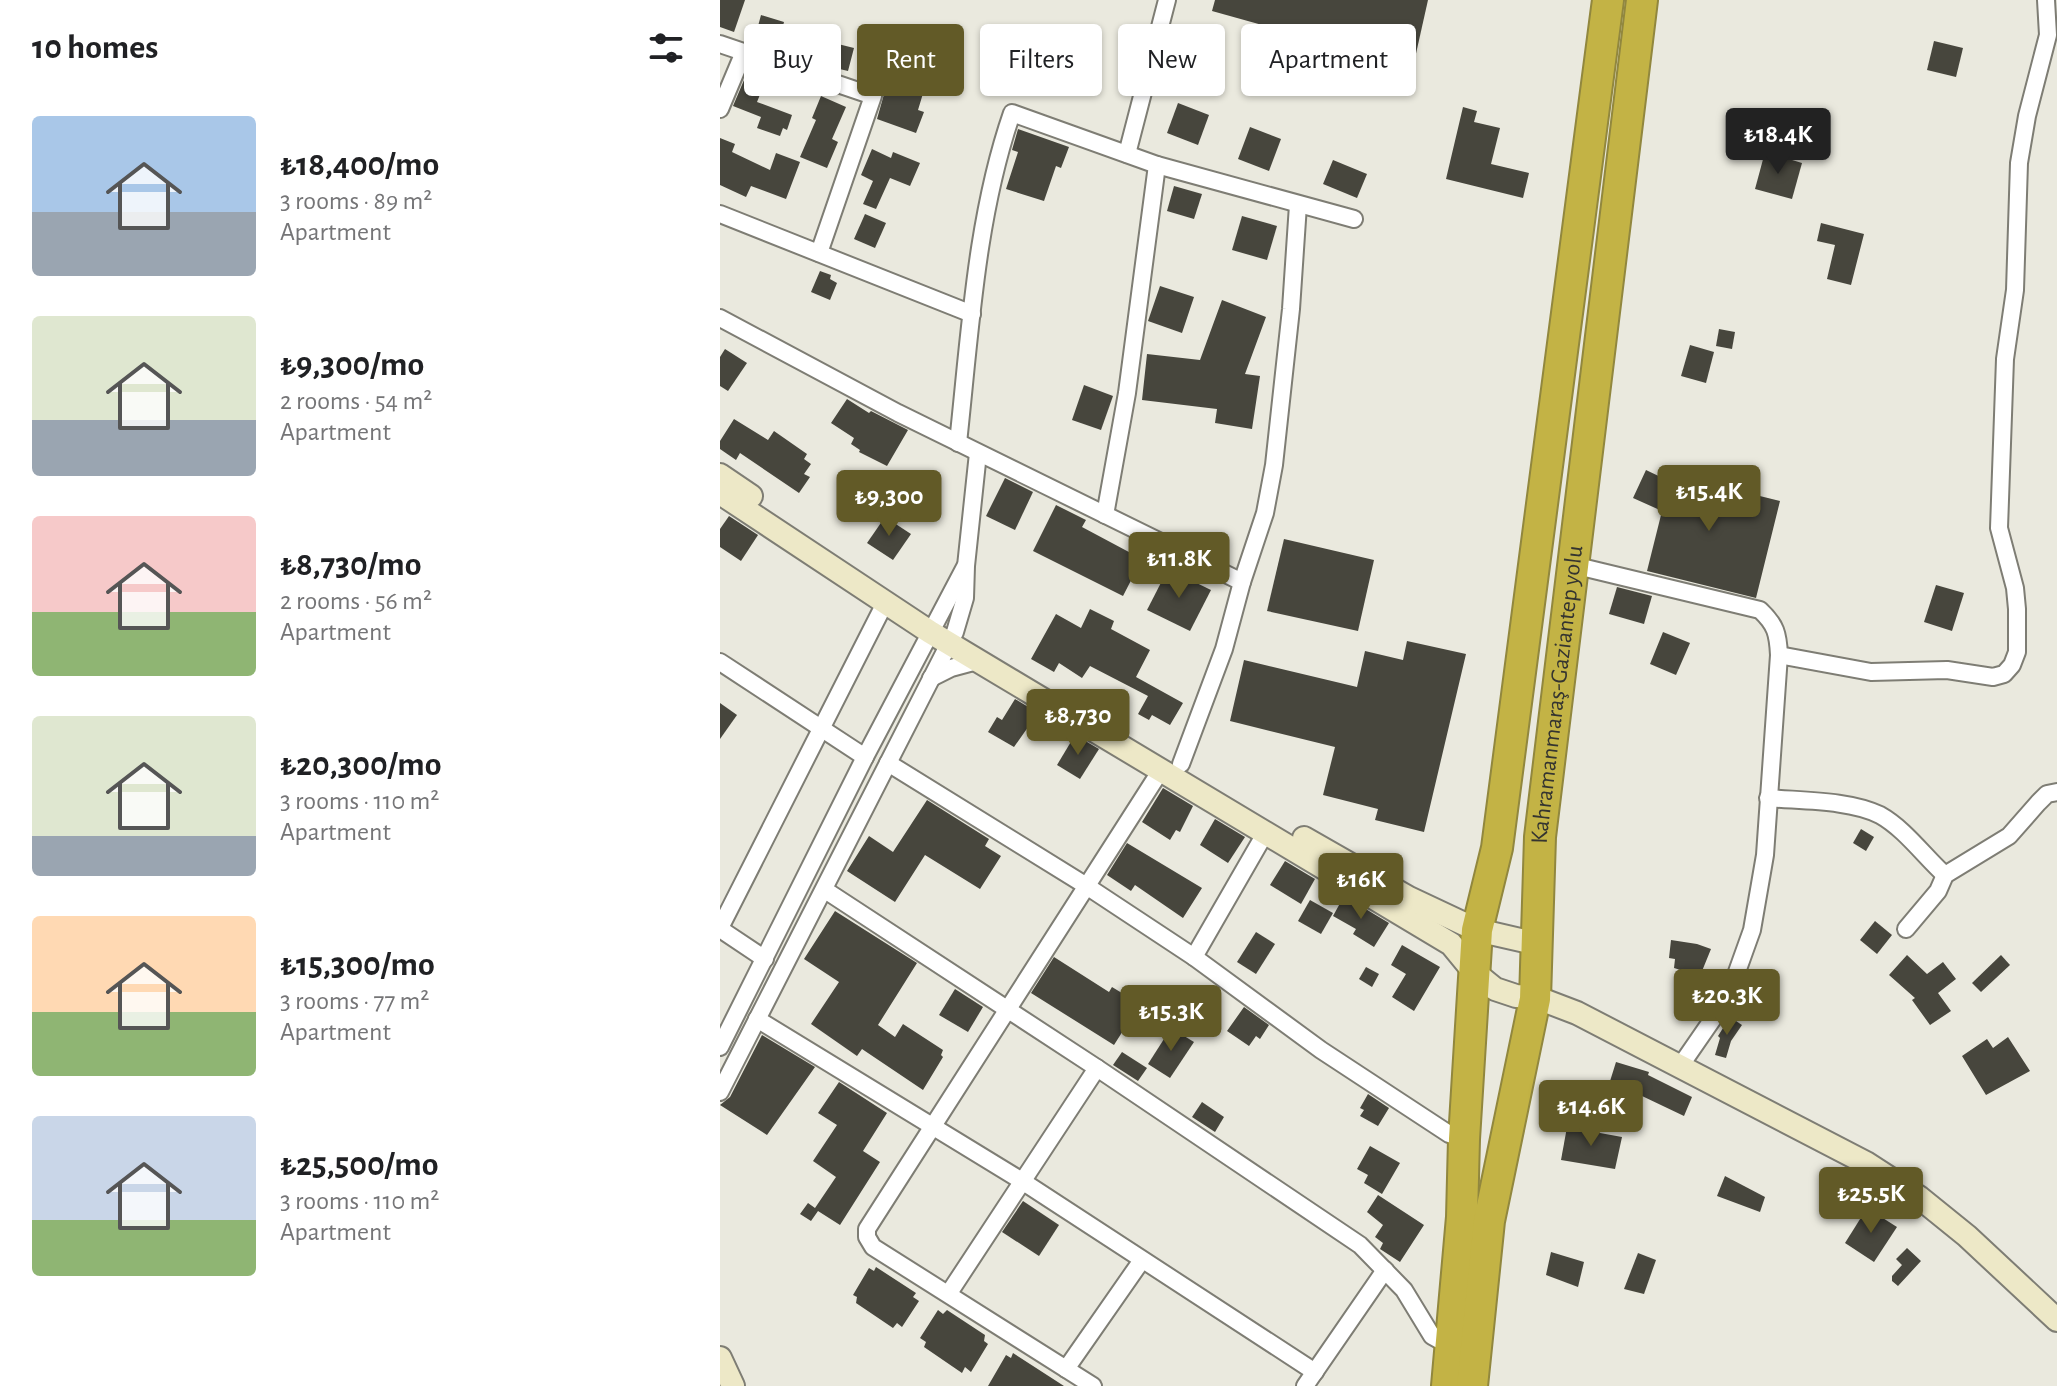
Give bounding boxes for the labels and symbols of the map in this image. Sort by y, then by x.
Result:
pin: ₺18.4K [1713,108,1843,176]
pin: ₺15.4K [1644,465,1774,533]
pin: ₺9,300 [824,470,954,538]
pin: ₺11.8K [1114,532,1244,600]
street label: Kahramanmaraş-Gaziantep yolu [1528,544,1587,844]
pin: ₺8,730 [1013,689,1143,757]
pin: ₺16K [1314,853,1408,921]
pin: ₺20.3K [1662,969,1792,1037]
pin: ₺15.3K [1106,985,1236,1053]
pin: ₺14.6K [1526,1080,1656,1148]
pin: ₺25.5K [1806,1167,1936,1235]

